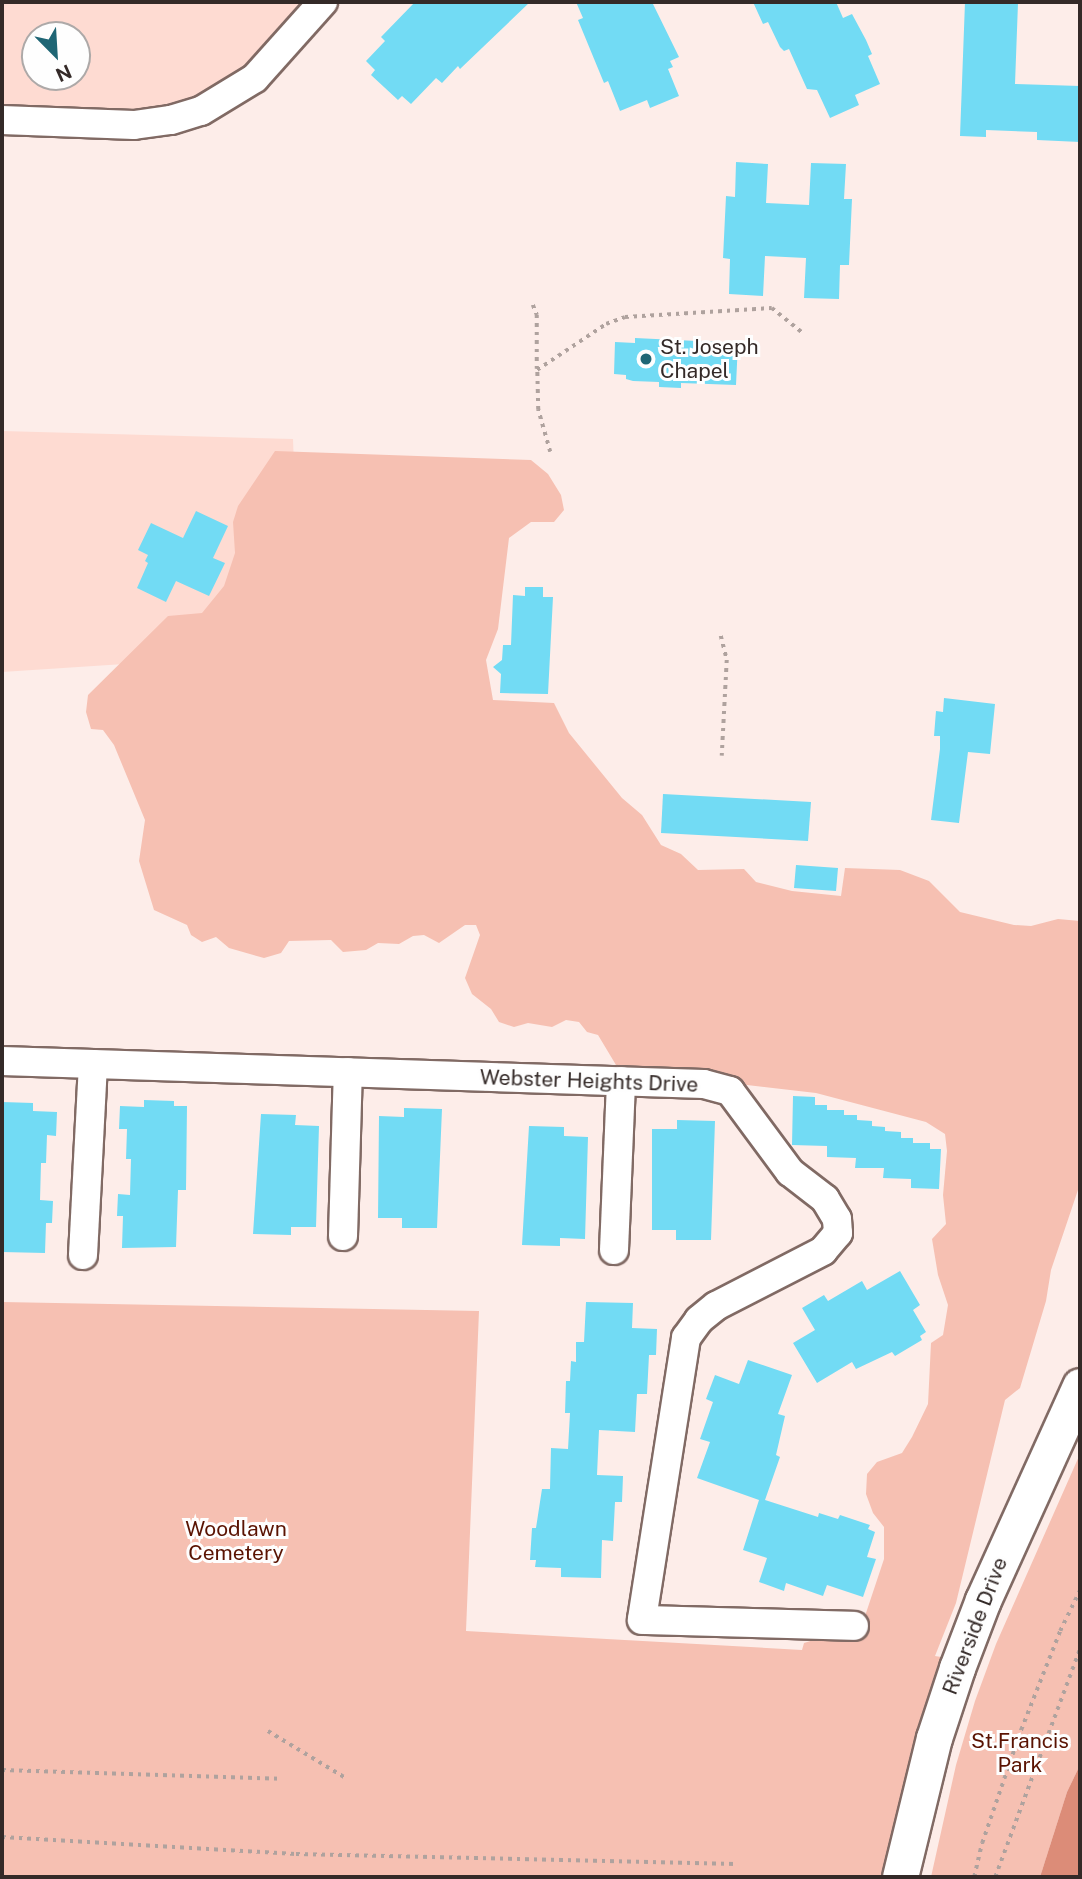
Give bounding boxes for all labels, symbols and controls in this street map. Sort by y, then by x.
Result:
north arrow [21,21,91,91]
text: N [52,60,75,86]
place label: St. Joseph Chapel [660,334,759,384]
marker: St. Joseph Chapel [638,351,654,367]
street label: Webster Heights Drive [479,1065,699,1097]
park label: Woodlawn Cemetery [185,1516,287,1566]
street label: Riverside Drive [937,1554,1013,1698]
park label: St.Francis Park [971,1728,1069,1778]

